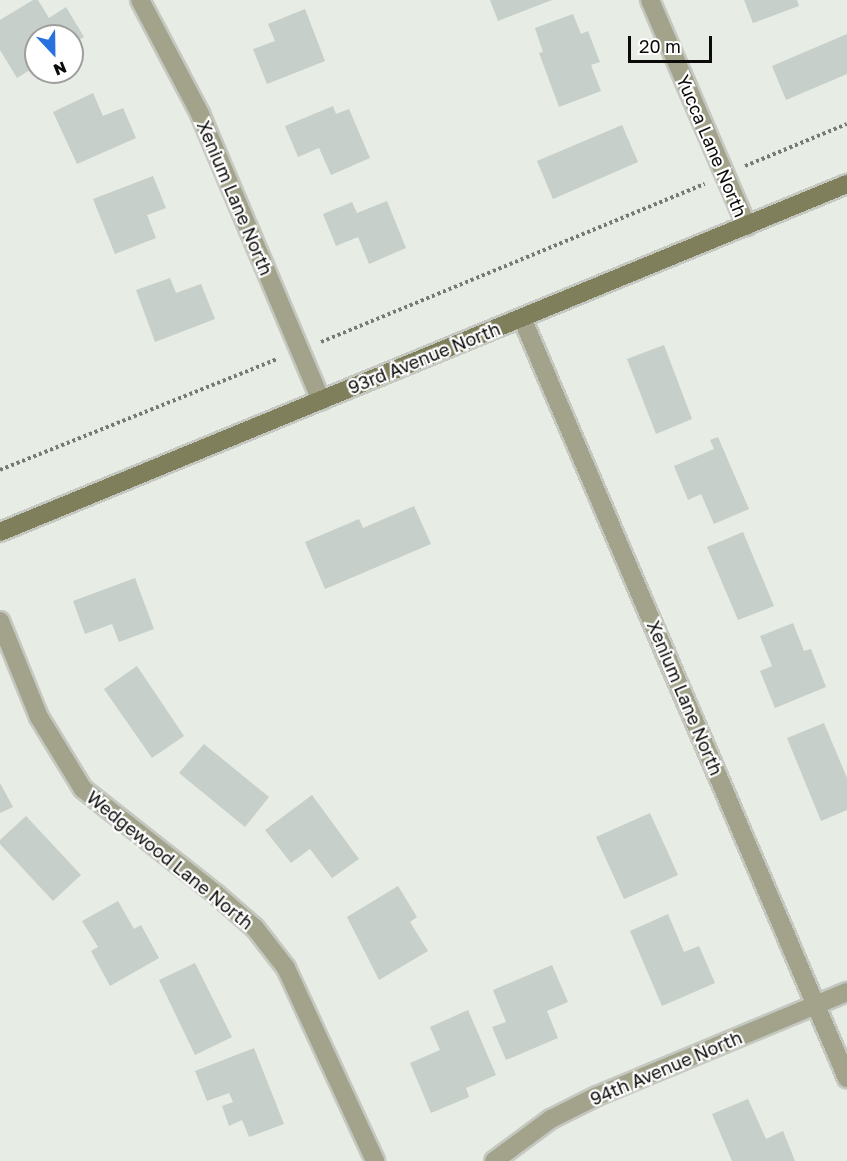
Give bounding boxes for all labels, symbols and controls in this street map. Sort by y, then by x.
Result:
north arrow [24,24,84,84]
scale bar [631,24,715,62]
text: 20 m [639,35,681,57]
text: N [51,57,69,80]
street label: Yucca Lane North [672,72,752,220]
street label: Xenium Lane North [193,117,277,279]
street label: 93rd Avenue North [345,318,503,398]
street label: Xenium Lane North [643,617,727,779]
street label: Wedgewood Lane North [82,786,258,934]
street label: 94th Avenue North [587,1026,745,1110]

